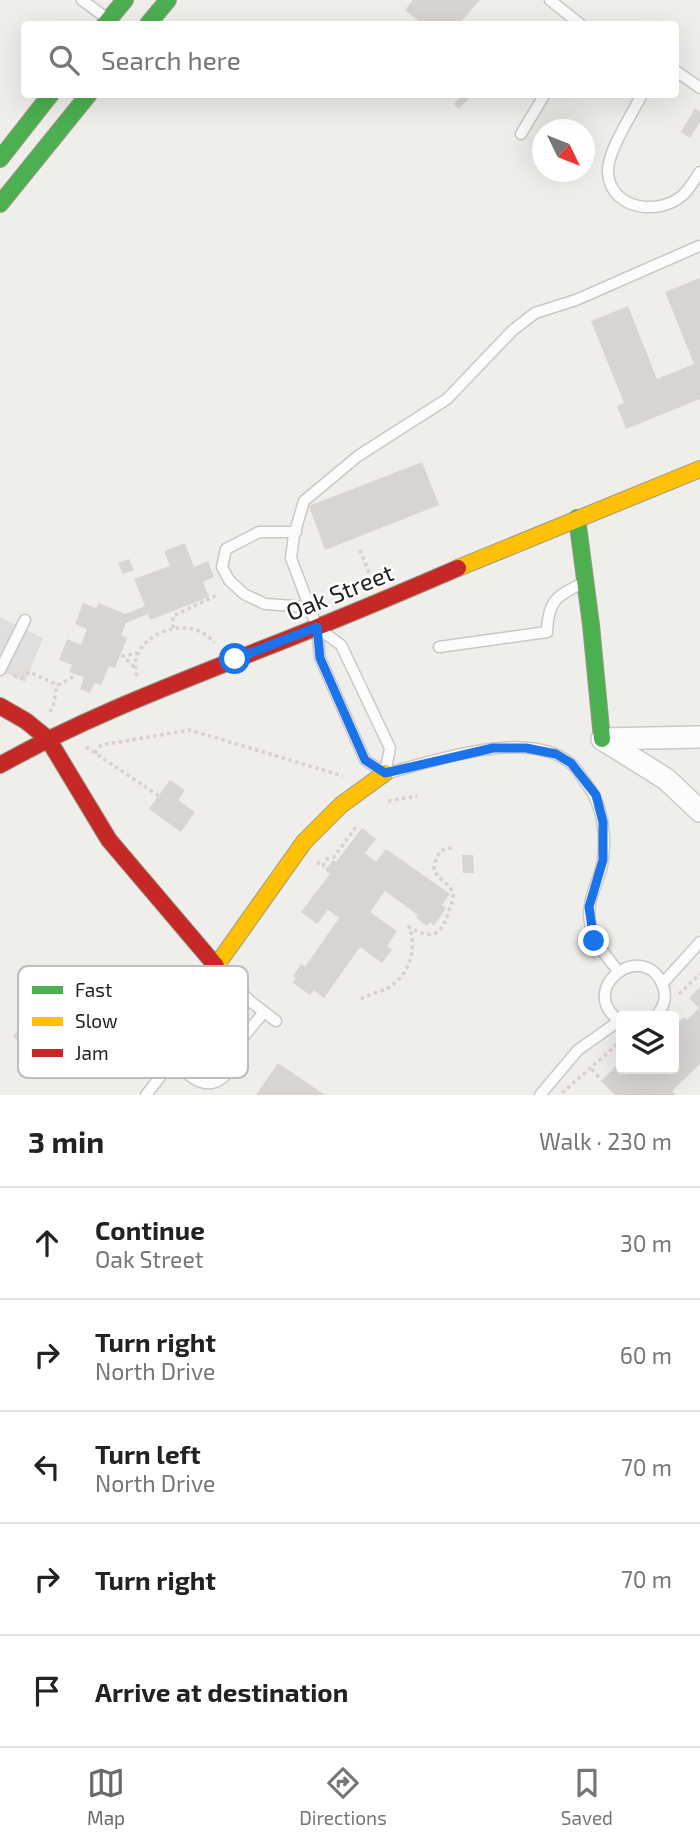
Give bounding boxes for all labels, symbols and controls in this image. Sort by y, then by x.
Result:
search box [21,21,679,98]
icon: search [45,41,83,79]
text: Search here [101,44,241,75]
north arrow [532,119,595,182]
street label: Oak Street [282,557,397,626]
route start [219,643,250,674]
route end [578,925,609,956]
legend [18,966,248,1078]
text: Fast [75,978,112,1001]
text: Slow [75,1009,118,1032]
map controls [616,1011,679,1074]
button: layers [616,1011,679,1074]
text: Jam [75,1041,109,1064]
text: 3 min [28,1123,104,1159]
text: Walk · 230 m [539,1127,672,1155]
text: Continue [95,1214,205,1245]
icon: ahead [28,1224,66,1262]
text: 30 m [620,1229,672,1257]
text: Oak Street [95,1245,204,1273]
text: Turn right [95,1326,216,1357]
icon: right [28,1336,66,1374]
text: 60 m [620,1341,672,1369]
text: North Drive [95,1357,215,1385]
text: Turn left [95,1438,201,1469]
icon: left [28,1448,66,1486]
text: 70 m [621,1453,672,1481]
text: North Drive [95,1469,215,1497]
icon: right [28,1560,66,1598]
text: Turn right [95,1564,216,1595]
text: 70 m [621,1565,672,1593]
icon: arrive [28,1672,66,1710]
text: Arrive at destination [95,1676,348,1707]
tab: Map [87,1764,125,1829]
tab: Directions [299,1764,387,1829]
tab: Saved [561,1764,613,1829]

